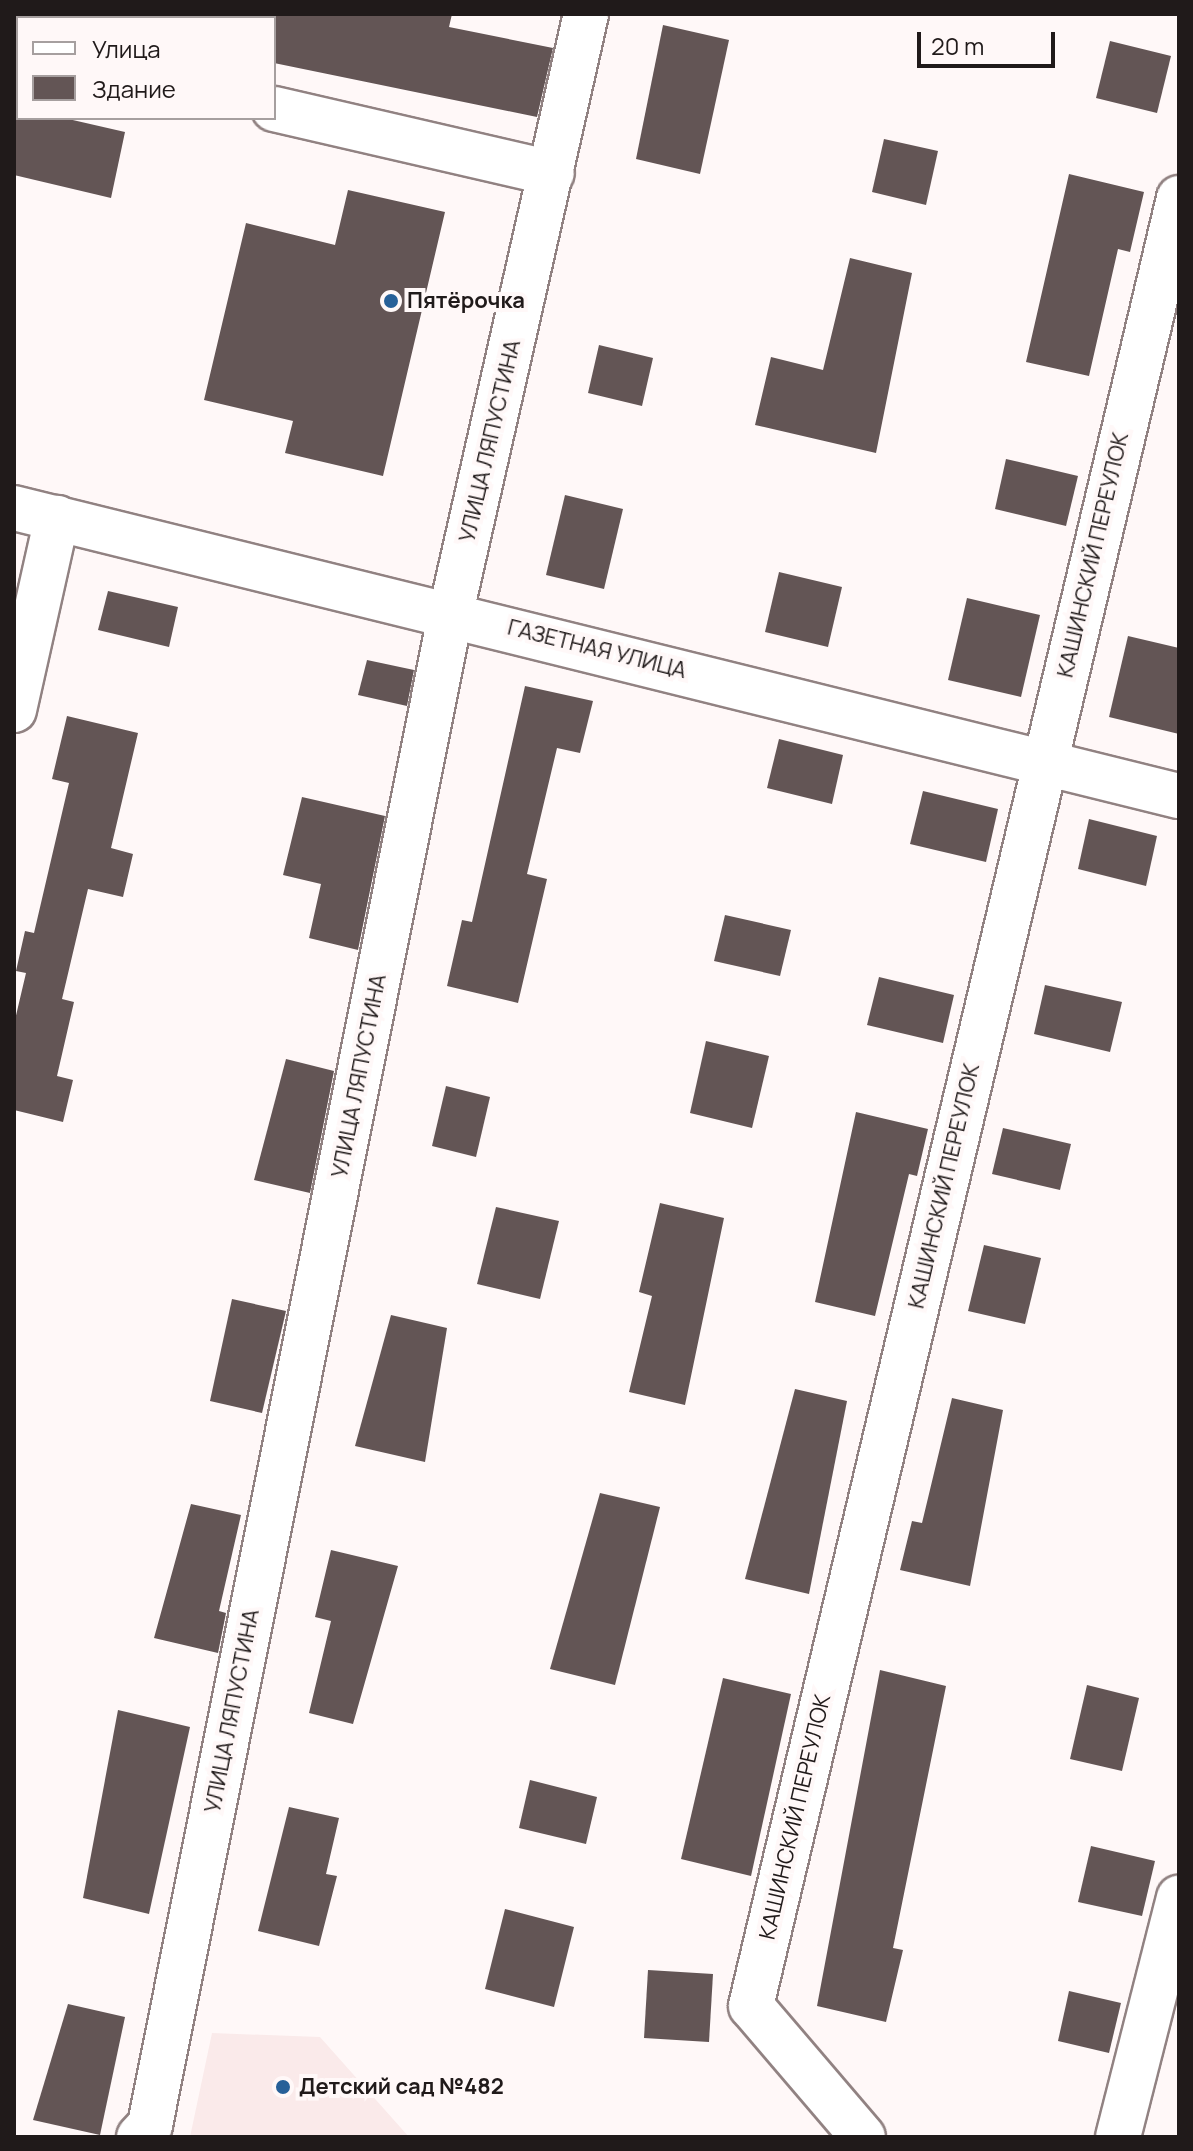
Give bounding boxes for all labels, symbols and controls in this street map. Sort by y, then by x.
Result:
legend [16,16,276,120]
scale bar [921,16,1059,66]
text: 20 m [931,29,984,62]
text: Улица [92,32,161,65]
text: Здание [92,72,176,105]
place label: Пятёрочка [407,288,525,314]
marker: Пятёрочка [382,292,400,310]
street label: УЛИЦА ЛЯПУСТИНА [454,337,526,545]
street label: КАШИНСКИЙ ПЕРЕУЛОК [1052,430,1134,680]
street label: ГАЗЕТНАЯ УЛИЦА [505,614,689,684]
street label: УЛИЦА ЛЯПУСТИНА [326,972,392,1180]
street label: КАШИНСКИЙ ПЕРЕУЛОК [903,1061,985,1311]
street label: УЛИЦА ЛЯПУСТИНА [199,1607,265,1815]
street label: КАШИНСКИЙ ПЕРЕУЛОК [754,1692,836,1942]
place label: Детский сад №482 [299,2074,504,2100]
marker: Детский сад №482 [274,2078,292,2096]

